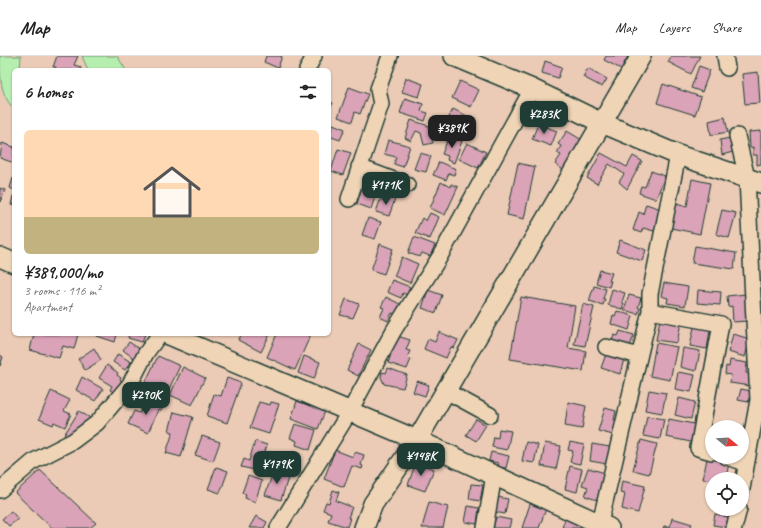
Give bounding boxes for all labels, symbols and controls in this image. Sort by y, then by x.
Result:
text: Map [20,16,50,40]
text: Map [615,19,637,36]
text: Layers [659,19,690,36]
text: Share [712,19,741,36]
icon: filters [297,81,319,103]
text: 6 homes [24,82,72,103]
pin: ¥283K [516,101,572,135]
text: ¥283K [529,106,559,122]
pin: ¥389K [424,115,480,149]
text: ¥389K [437,120,467,136]
icon: home [136,156,208,228]
pin: ¥171K [358,172,414,206]
text: ¥171K [371,177,401,193]
text: ¥389,000/mo [24,262,103,283]
text: 3 rooms · 116 m² [24,283,100,299]
text: Apartment [24,299,72,315]
pin: ¥290K [118,382,174,416]
text: ¥290K [131,387,161,403]
north arrow [705,420,749,464]
map controls [705,420,749,516]
pin: ¥148K [393,443,449,477]
text: ¥148K [406,448,436,464]
pin: ¥179K [249,451,305,485]
text: ¥179K [262,456,292,472]
button: locate [705,472,749,516]

